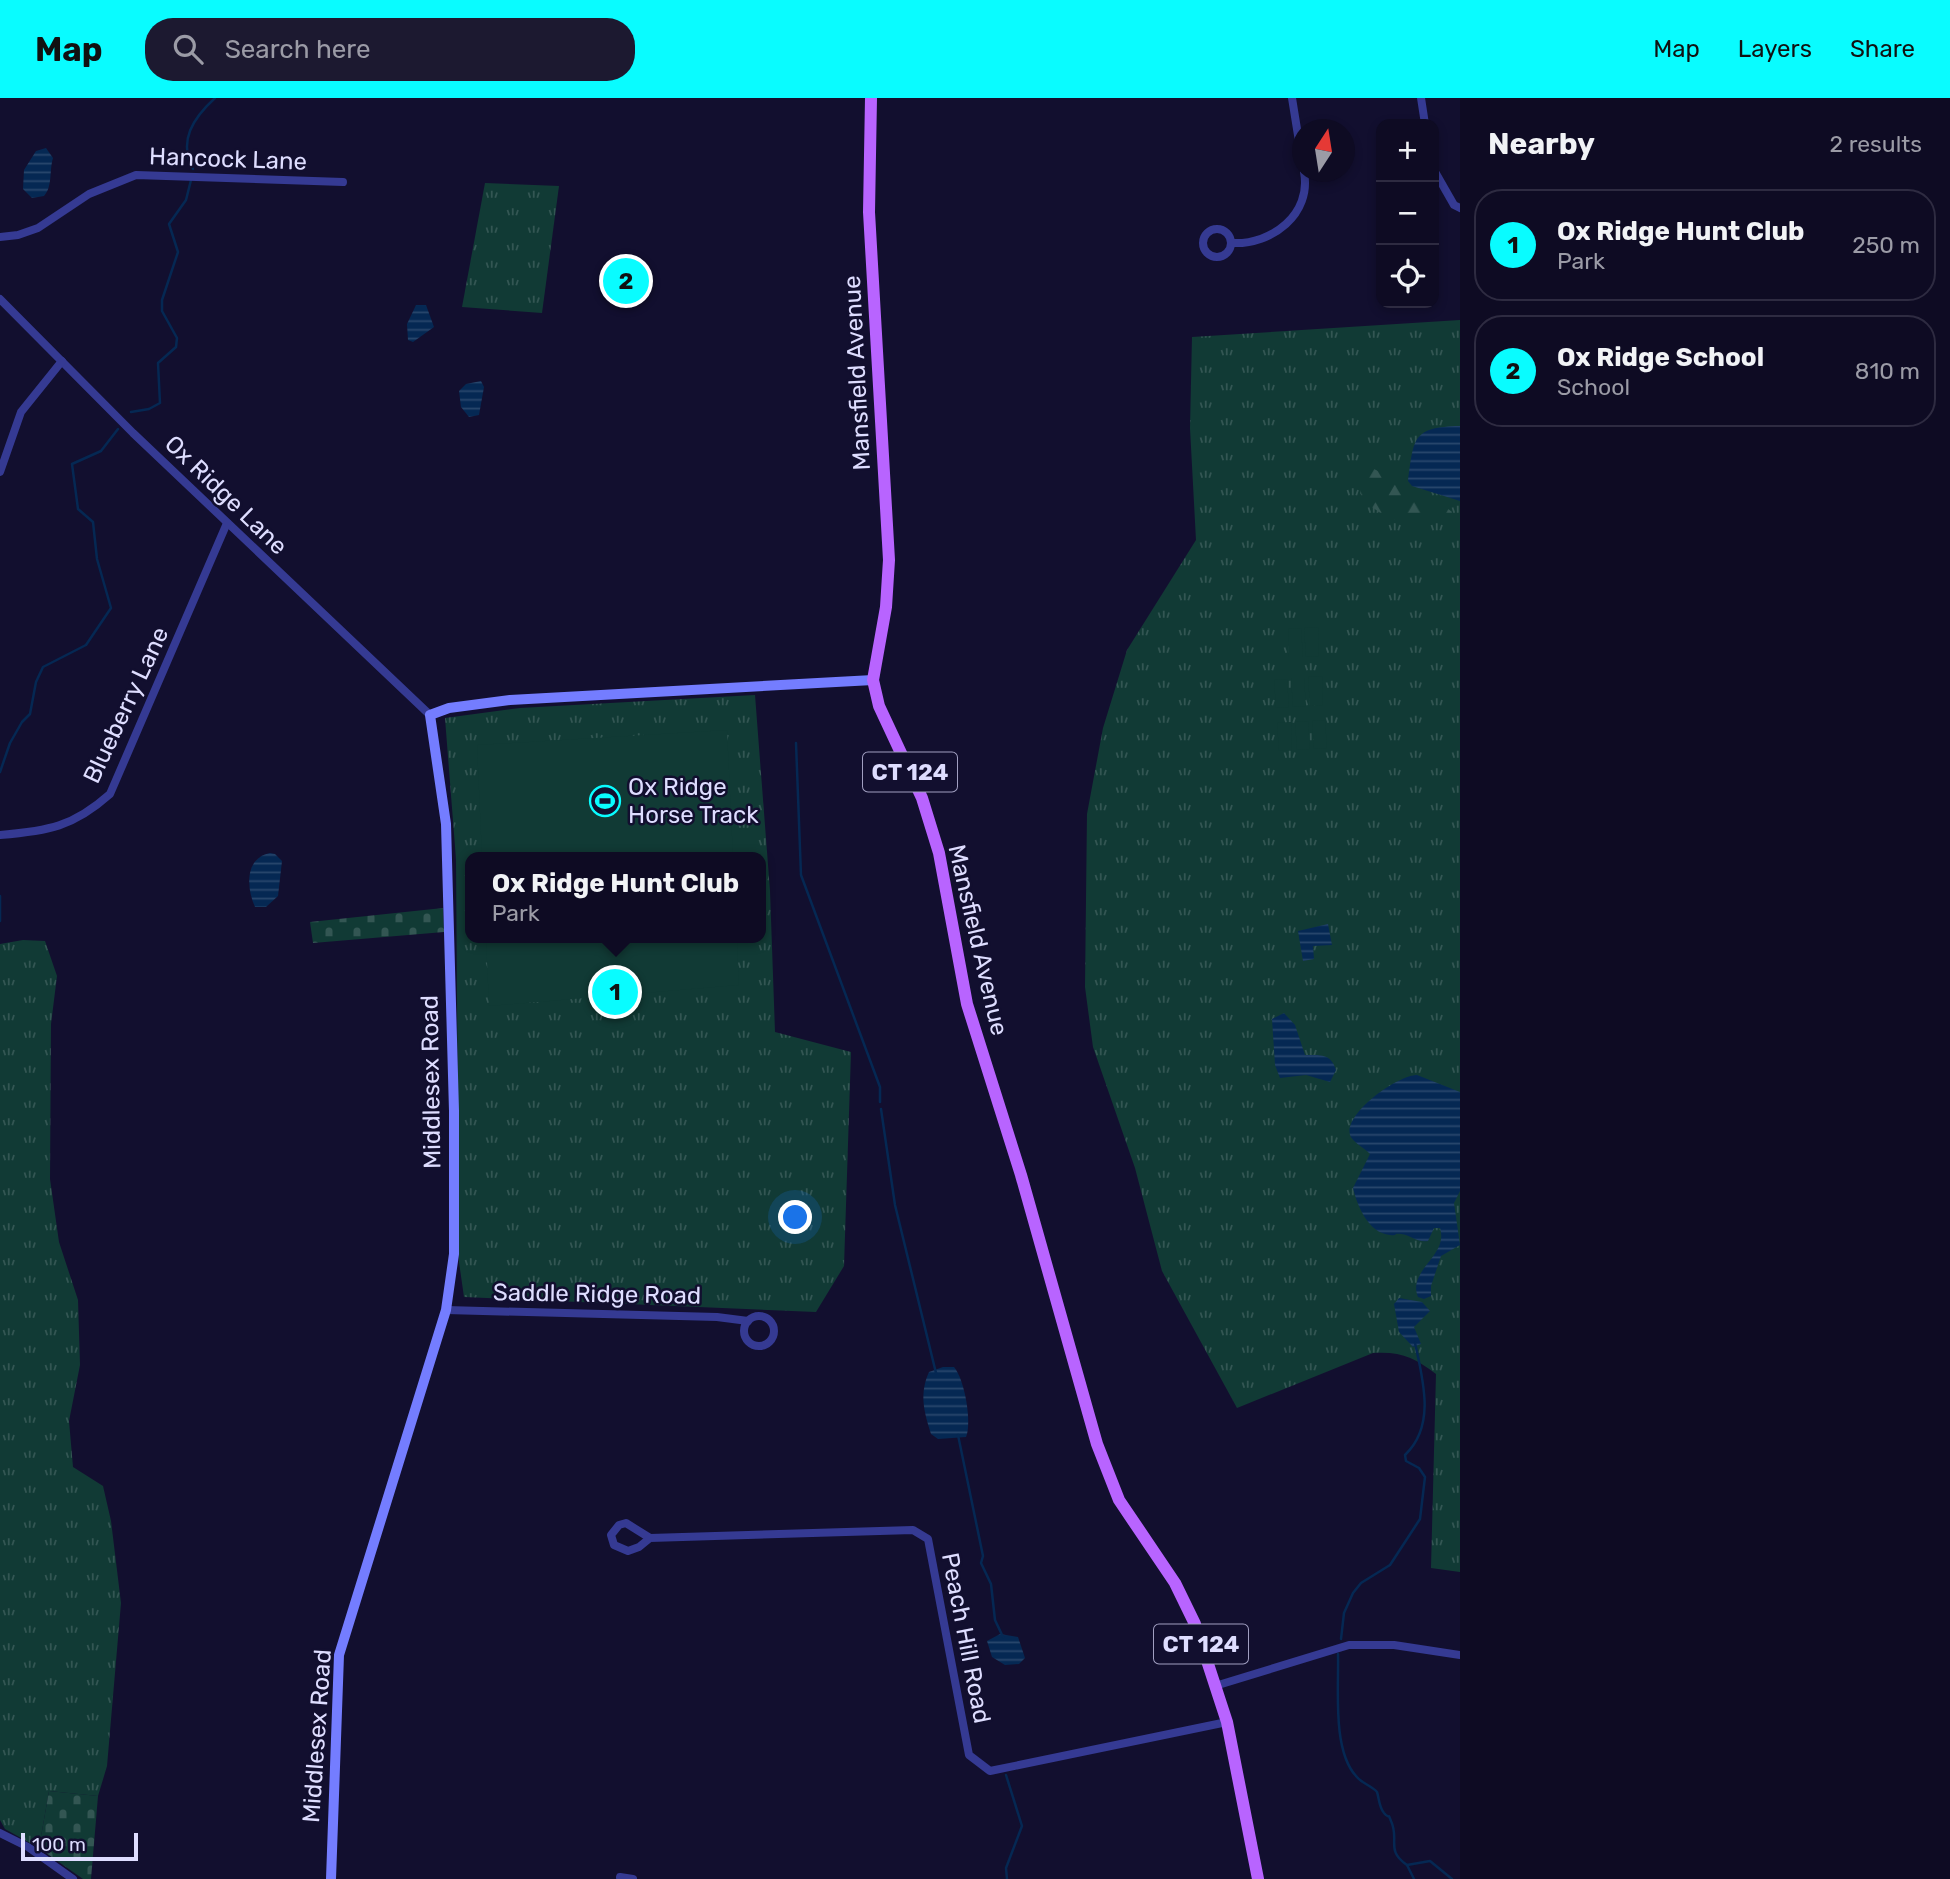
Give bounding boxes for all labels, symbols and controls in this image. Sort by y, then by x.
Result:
search box [145,18,635,81]
text: Map [35,30,103,69]
icon: search [169,30,207,68]
text: Search here [225,34,370,65]
text: Map [1653,35,1700,63]
text: Layers [1738,35,1812,63]
text: Share [1850,35,1915,63]
north arrow [1292,119,1355,182]
map controls [1376,119,1439,308]
button: + [1376,119,1439,182]
text: Nearby [1488,126,1595,162]
text: 2 results [1830,130,1922,158]
street label: Hancock Lane [149,142,307,176]
button: − [1376,182,1439,245]
text: Ox Ridge Hunt Club [1557,216,1805,247]
text: 1 [1507,231,1519,259]
text: 250 m [1852,231,1920,259]
button: locate [1376,245,1439,308]
text: Park [1557,247,1605,275]
pin: 2 [603,255,649,307]
street label: Mansfield Avenue [838,275,876,471]
text: Ox Ridge School [1557,342,1764,373]
text: 2 [1506,357,1520,385]
text: 810 m [1855,357,1920,385]
text: School [1557,373,1630,401]
street label: Ox Ridge Lane [159,430,293,560]
street label: Blueberry Lane [78,623,174,787]
road number: CT 124 [863,752,957,792]
place label: Ox Ridge Horse Track [628,773,759,829]
sports icon: Ox Ridge Horse Track [588,784,622,818]
street label: Mansfield Avenue [942,842,1014,1038]
popup [465,852,766,943]
text: Ox Ridge Hunt Club [492,868,739,899]
text: Park [492,899,540,927]
pin: 1 [592,966,638,1018]
street label: Middlesex Road [415,995,447,1169]
your location [778,1200,812,1234]
street label: Saddle Ridge Road [493,1278,701,1310]
street label: Peach Hill Road [936,1550,996,1726]
road number: CT 124 [1154,1624,1248,1664]
street label: Middlesex Road [297,1648,337,1824]
scale bar [21,1830,138,1862]
text: 100 m [32,1833,86,1856]

